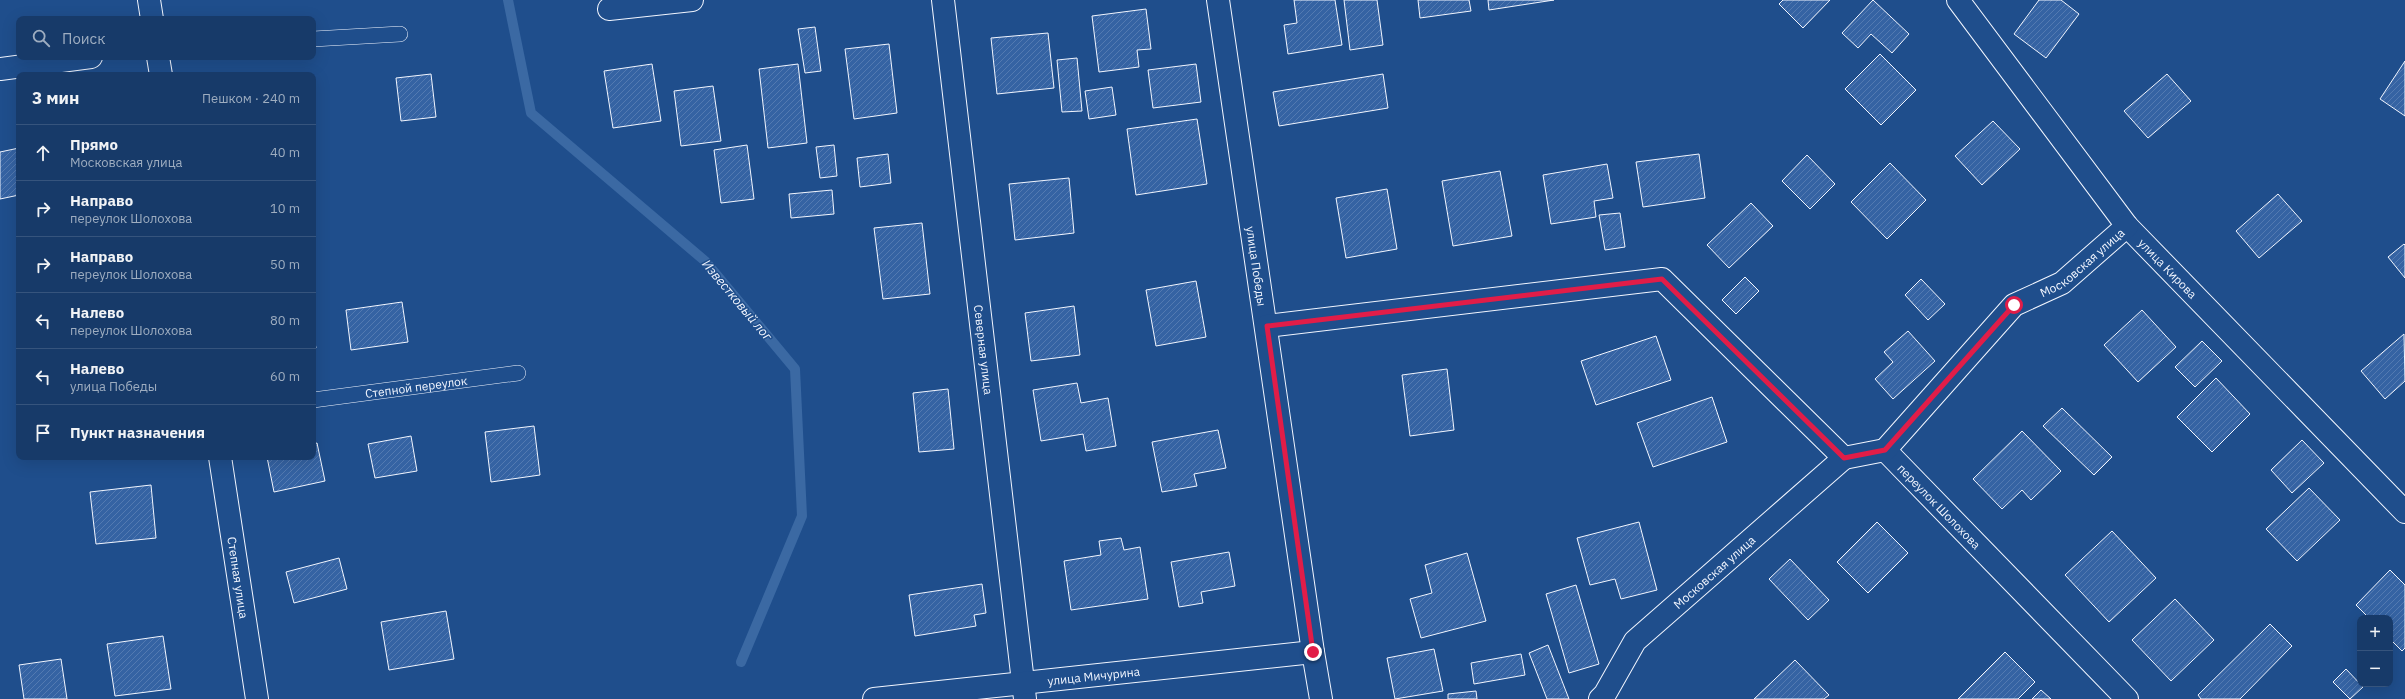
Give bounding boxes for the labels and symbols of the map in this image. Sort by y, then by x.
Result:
street label: Московская улица [2037,224,2128,300]
street label: улица Победы [1244,225,1270,307]
street label: улица Кирова [2136,235,2201,302]
water label: Известковый лог [698,256,776,344]
route start [2005,296,2023,314]
street label: Северная улица [971,304,997,396]
street label: Степной переулок [364,372,469,401]
street label: переулок Шолохова [1895,460,1985,552]
street label: Московская улица [1670,532,1758,612]
street label: Степная улица [225,536,252,620]
route end [1304,643,1322,661]
street label: улица Мичурина [1047,663,1141,688]

